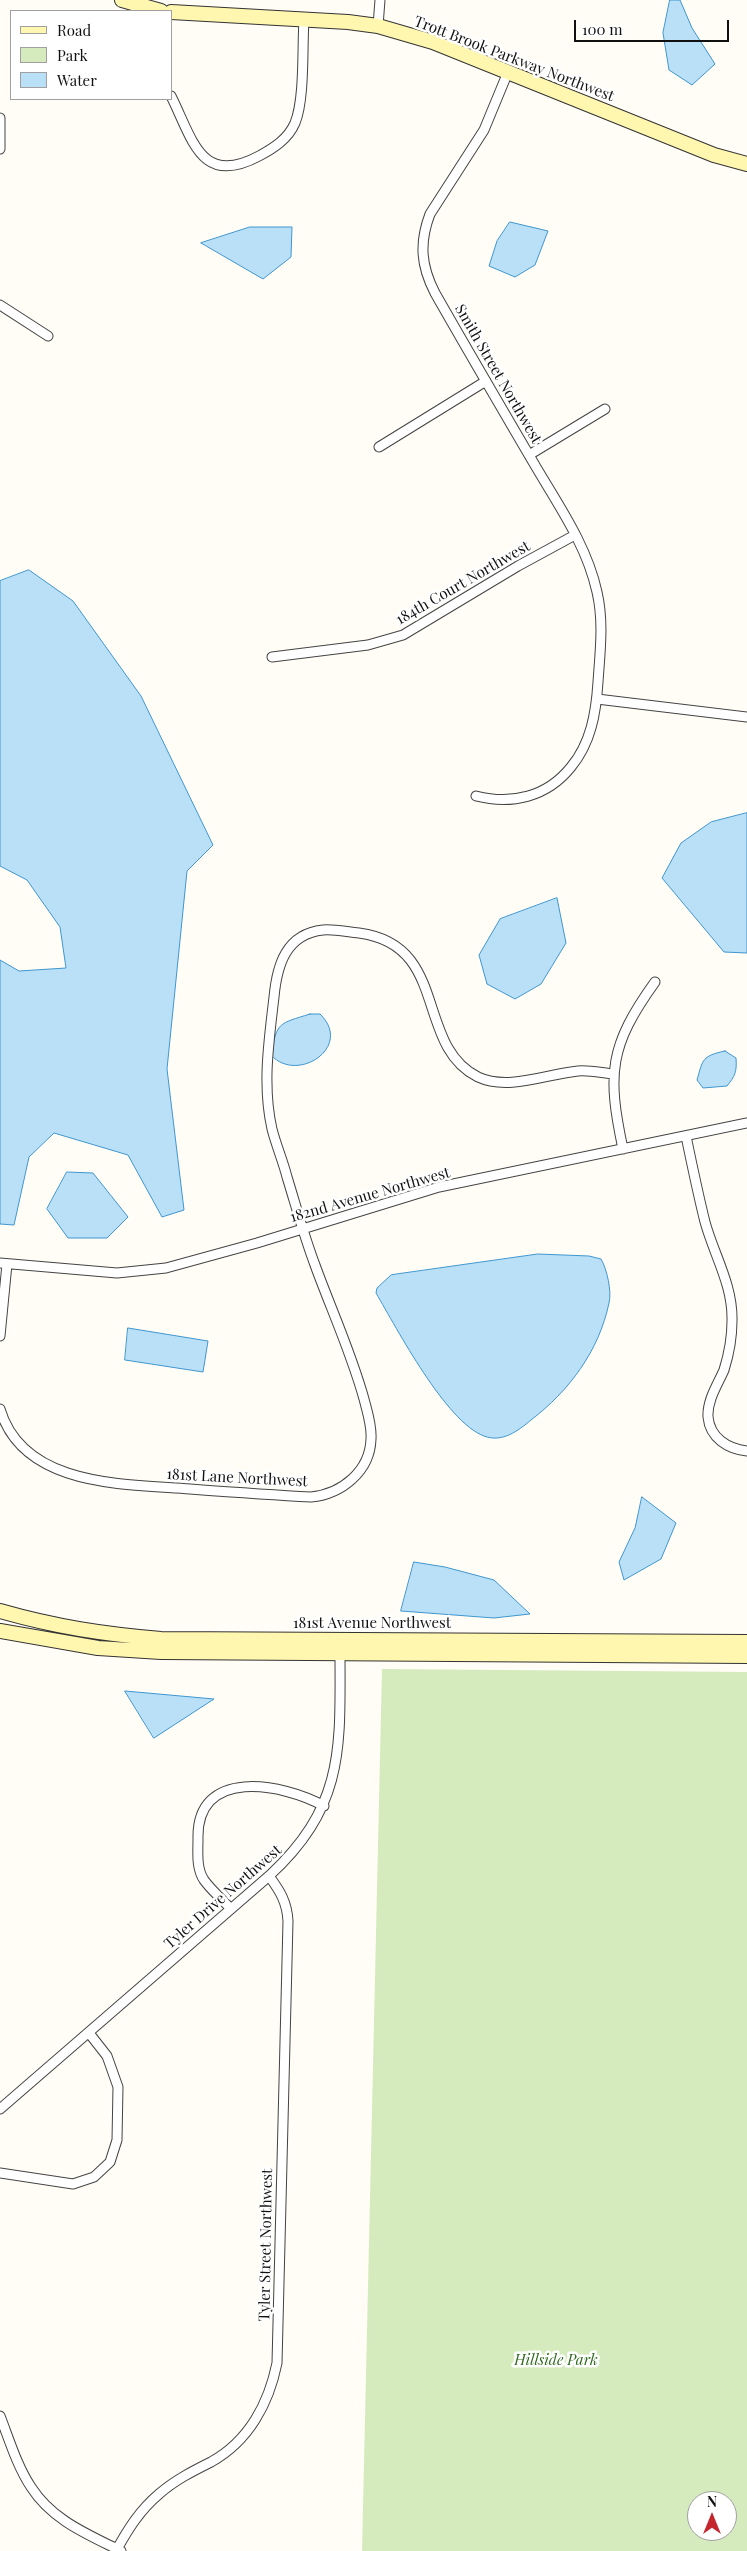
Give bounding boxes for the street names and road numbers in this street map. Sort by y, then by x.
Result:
street label: Trott Brook Parkway Northwest [411,12,617,106]
street label: Smith Street Northwest [451,301,545,447]
street label: 184th Court Northwest [393,537,533,629]
street label: 182nd Avenue Northwest [288,1164,452,1226]
street label: 181st Lane Northwest [166,1465,308,1491]
street label: 181st Avenue Northwest [293,1614,451,1632]
street label: Tyler Drive Northwest [161,1841,285,1953]
street label: Tyler Street Northwest [256,2168,276,2322]

